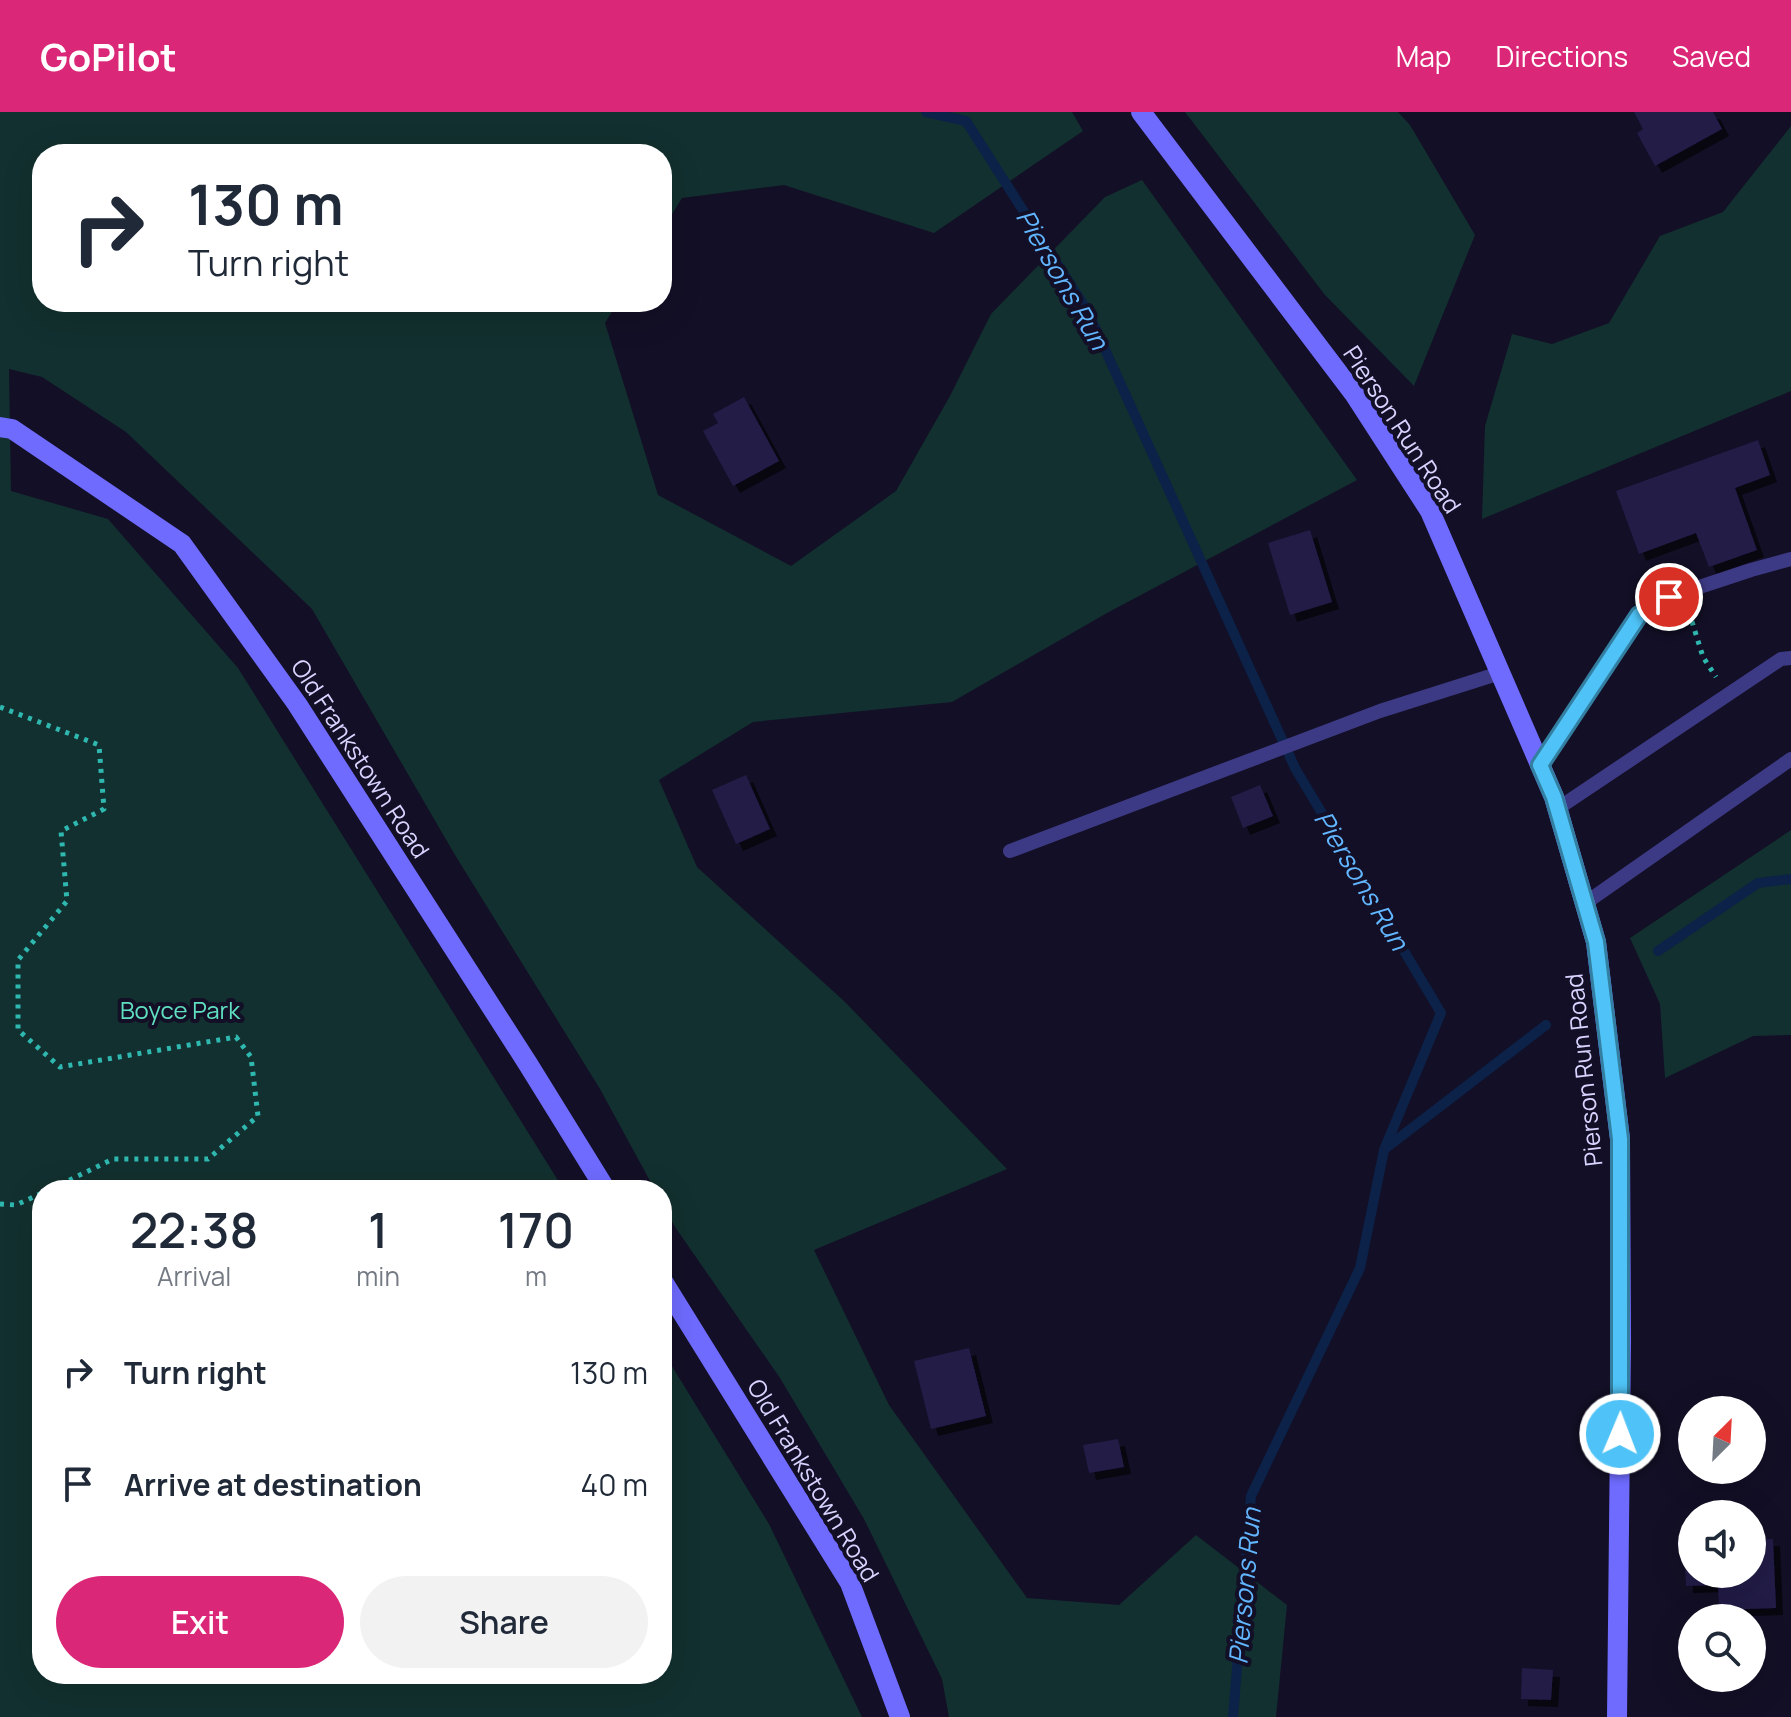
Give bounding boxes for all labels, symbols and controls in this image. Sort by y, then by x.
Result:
text: GoPilot [40,30,177,82]
text: Map [1396,37,1451,75]
text: Directions [1495,37,1628,75]
text: Saved [1672,37,1751,75]
text: 130 m [188,165,344,242]
icon: right [56,176,160,280]
water label: Piersons Run [1008,202,1118,357]
text: Turn right [188,238,349,287]
street label: Pierson Run Road [1336,339,1470,519]
pin [1635,563,1703,631]
icon: arrive [1647,575,1691,619]
street label: Old Frankstown Road [284,652,438,864]
water label: Piersons Run [1306,804,1419,958]
street label: Pierson Run Road [1556,972,1610,1168]
park label: Boyce Park [120,993,241,1026]
text: 22:38 [130,1197,258,1262]
text: 1 [368,1197,388,1262]
text: 170 [498,1197,574,1262]
text: Arrival [157,1258,231,1294]
text: min [356,1258,400,1294]
text: m [525,1258,547,1294]
icon: right [56,1350,100,1394]
text: Turn right [124,1352,267,1393]
text: 130 m [570,1352,648,1393]
street label: Old Frankstown Road [740,1372,888,1588]
position arrow [1578,1392,1662,1476]
north arrow [1678,1396,1766,1484]
map controls [1678,1396,1766,1692]
icon: arrive [56,1462,100,1506]
text: Arrive at destination [124,1464,422,1505]
text: 40 m [581,1464,648,1505]
button: sound [1678,1500,1766,1588]
water label: Piersons Run [1219,1505,1269,1665]
button: Exit [56,1576,344,1668]
button: Share [360,1576,648,1668]
button: search [1678,1604,1766,1692]

